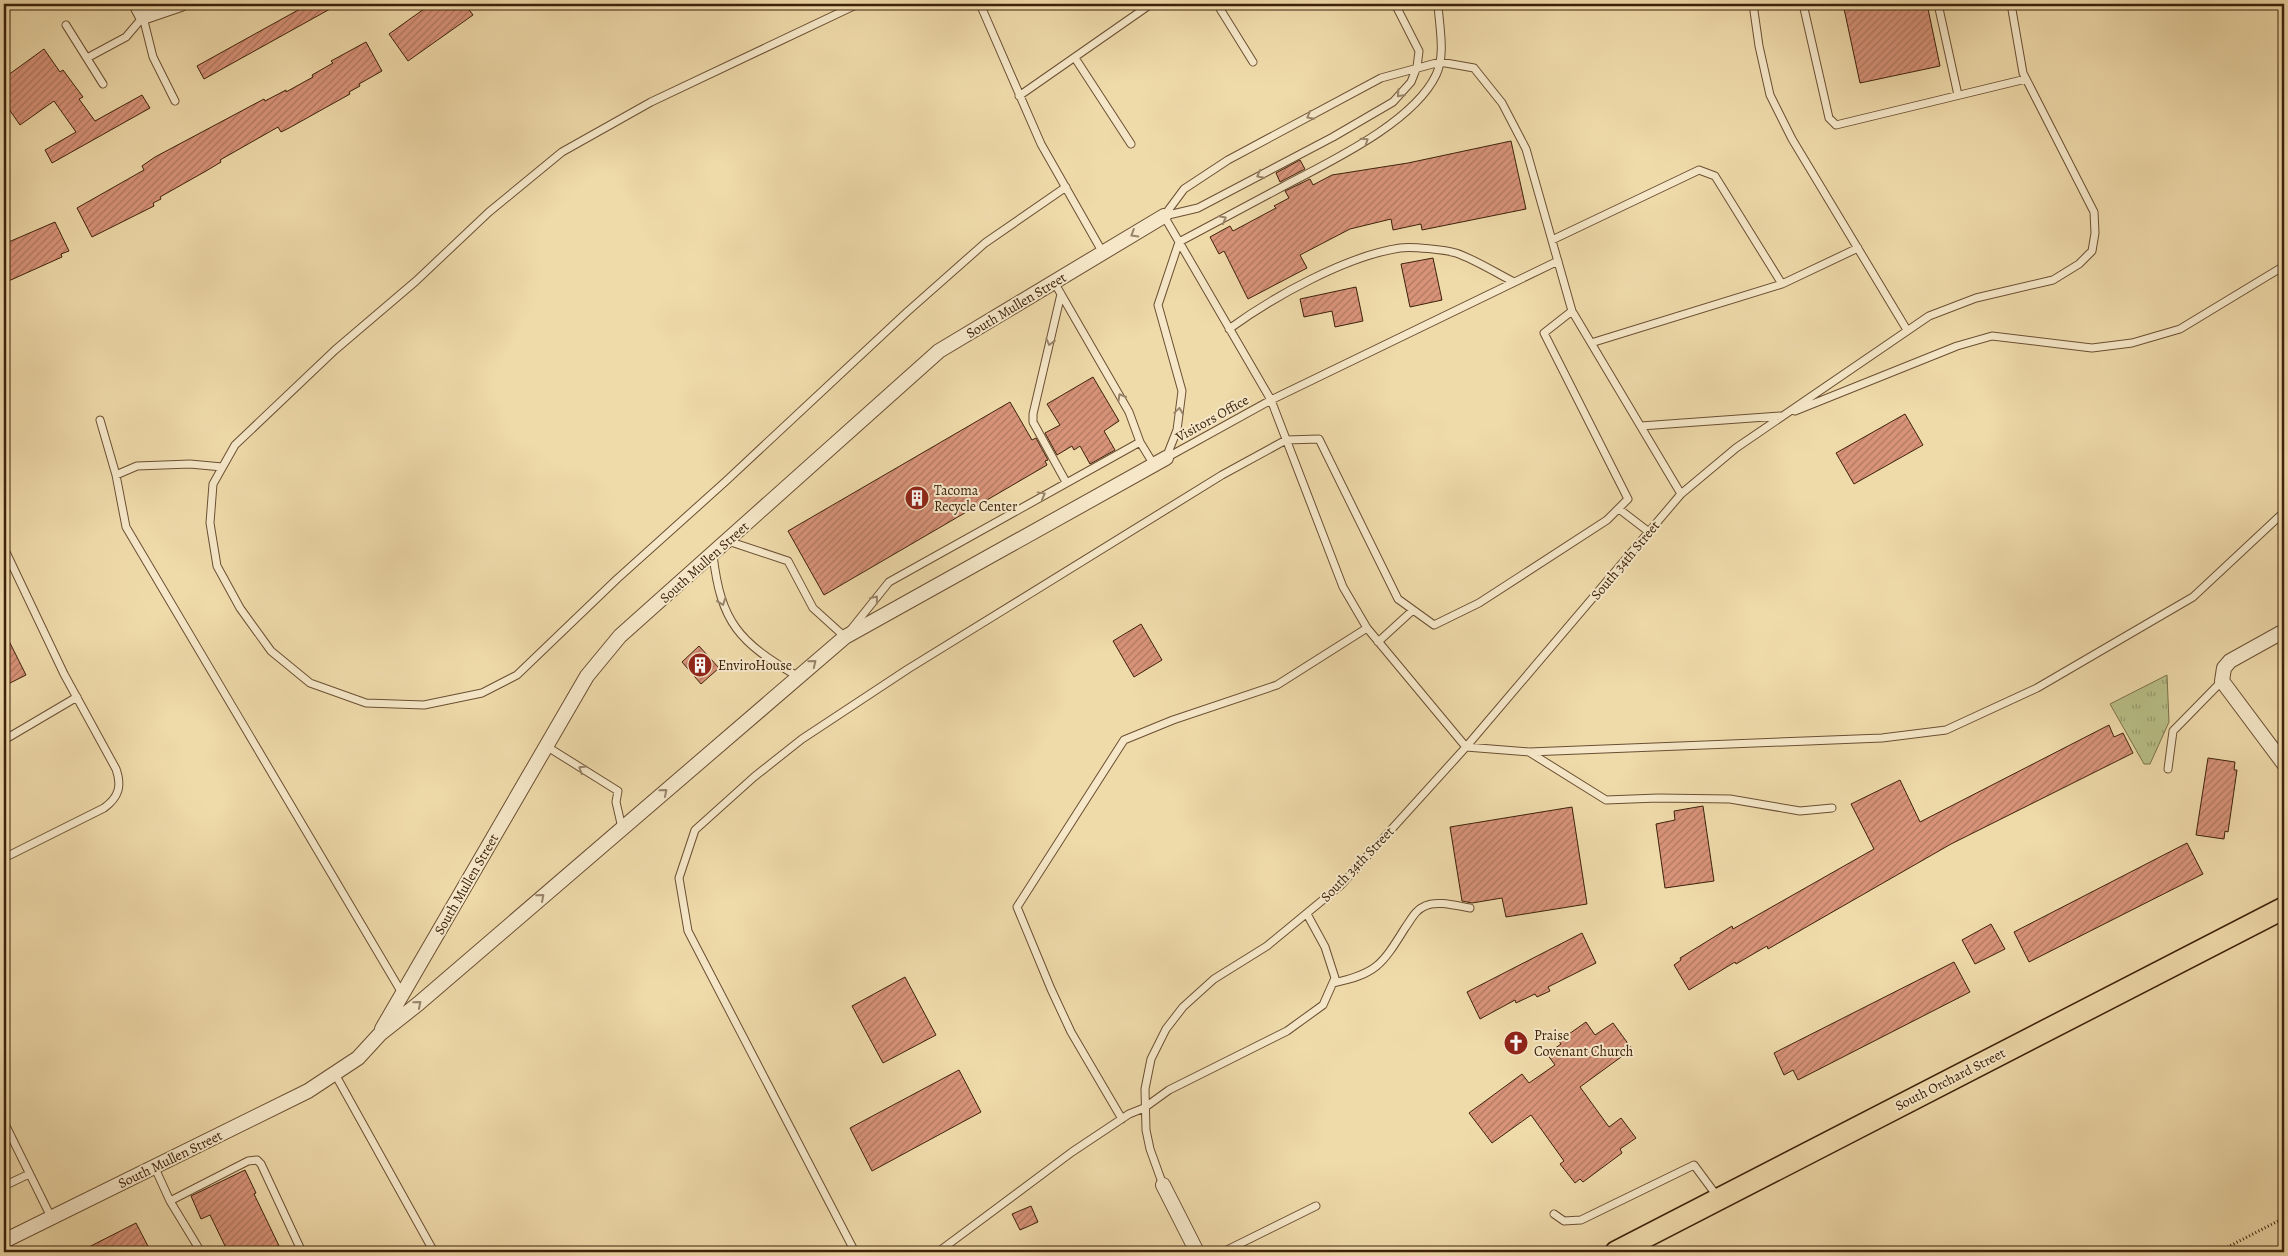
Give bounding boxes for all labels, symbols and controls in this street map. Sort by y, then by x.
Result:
one-way arrow [1397,88,1406,97]
one-way arrow [1306,110,1315,120]
one-way arrow [1359,137,1368,147]
one-way arrow [1257,169,1266,179]
one-way arrow [1217,215,1226,225]
one-way arrow [1130,228,1139,238]
street label: South Mullen Street [963,268,1070,343]
one-way arrow [1045,337,1056,346]
street label: Visitors Office [1171,391,1252,447]
one-way arrow [1117,394,1127,403]
one-way arrow [1174,407,1184,416]
place label: Tacoma Recycle Center [934,481,1018,516]
building icon: Tacoma Recycle Center [904,485,930,511]
one-way arrow [1037,492,1046,502]
street label: South 34th Street [1587,516,1664,604]
street label: South Mullen Street [656,517,753,607]
one-way arrow [870,595,879,604]
one-way arrow [716,598,726,606]
building icon: EnviroHouse [687,652,713,678]
place label: EnviroHouse [718,656,792,675]
one-way arrow [808,659,817,668]
one-way arrow [578,765,587,775]
one-way arrow [658,789,667,798]
street label: South 34th Street [1316,822,1398,906]
street label: South Mullen Street [430,830,503,938]
one-way arrow [535,894,544,903]
one-way arrow [412,1000,421,1009]
place label: Praise Covenant Church [1534,1026,1634,1061]
church icon: Praise Covenant Church [1503,1030,1529,1056]
street label: South Orchard Street [1892,1043,2009,1115]
street label: South Mullen Street [115,1126,226,1193]

